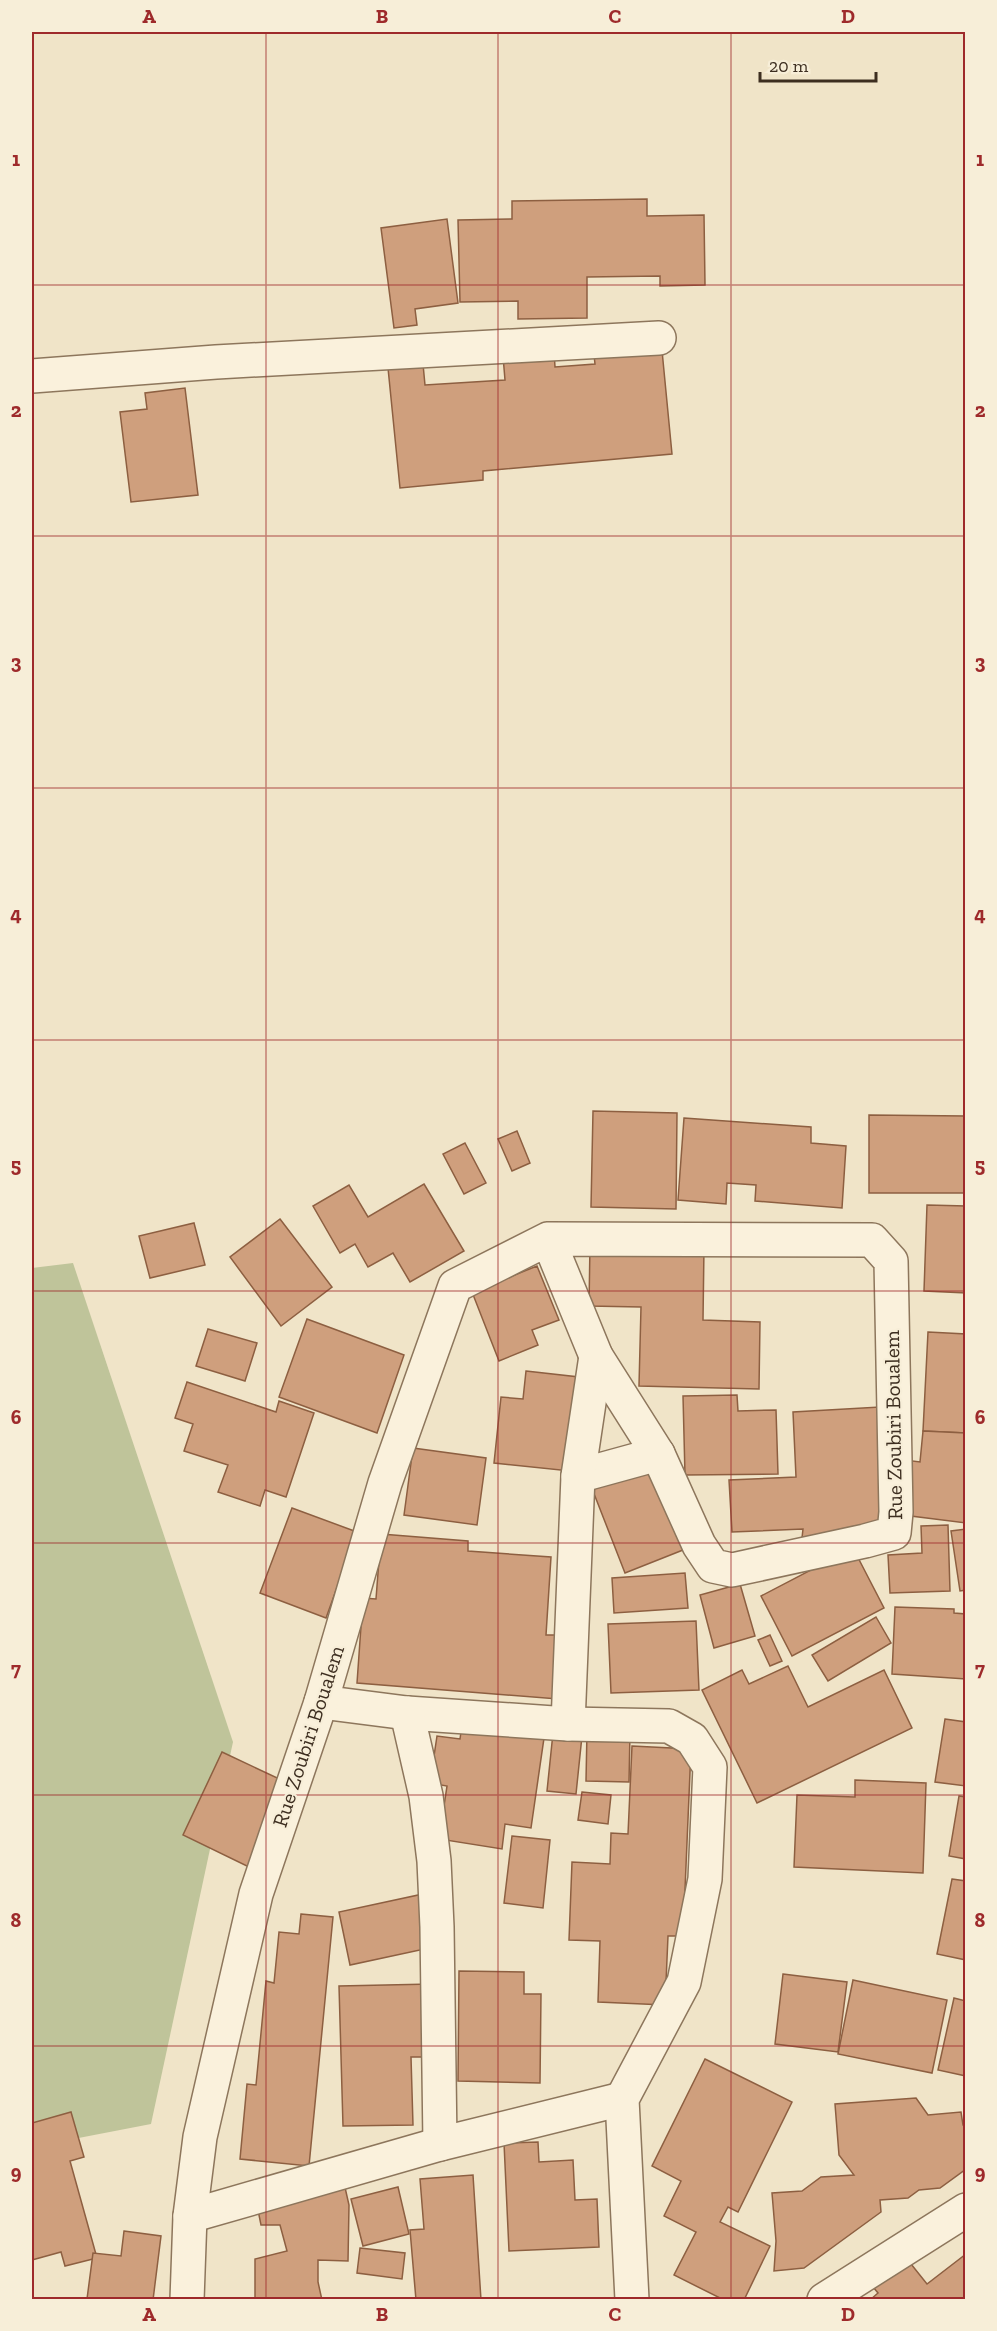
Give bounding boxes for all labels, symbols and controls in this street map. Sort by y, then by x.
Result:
text: A [142,4,156,28]
text: B [376,4,388,28]
text: C [609,4,622,28]
text: D [841,4,855,28]
scale bar [760,45,876,83]
text: 20 m [769,55,809,77]
text: 1 [12,147,20,171]
text: 1 [976,147,984,171]
text: 2 [11,398,22,422]
text: 2 [975,398,986,422]
text: 3 [11,650,22,674]
text: 3 [975,650,986,674]
text: 4 [10,902,22,926]
text: 4 [974,902,986,926]
text: 5 [11,1153,21,1177]
text: 5 [975,1153,985,1177]
street label: Rue Zoubiri Boualem [879,1330,907,1520]
text: 6 [11,1405,22,1429]
text: 6 [975,1405,986,1429]
street label: Rue Zoubiri Boualem [267,1642,349,1830]
text: 7 [11,1657,21,1681]
text: 7 [975,1657,985,1681]
text: 8 [11,1908,22,1932]
text: 8 [975,1908,986,1932]
text: 9 [11,2160,22,2184]
text: 9 [975,2160,986,2184]
text: A [142,2302,156,2326]
text: B [376,2302,388,2326]
text: C [609,2302,622,2326]
text: D [841,2302,855,2326]

